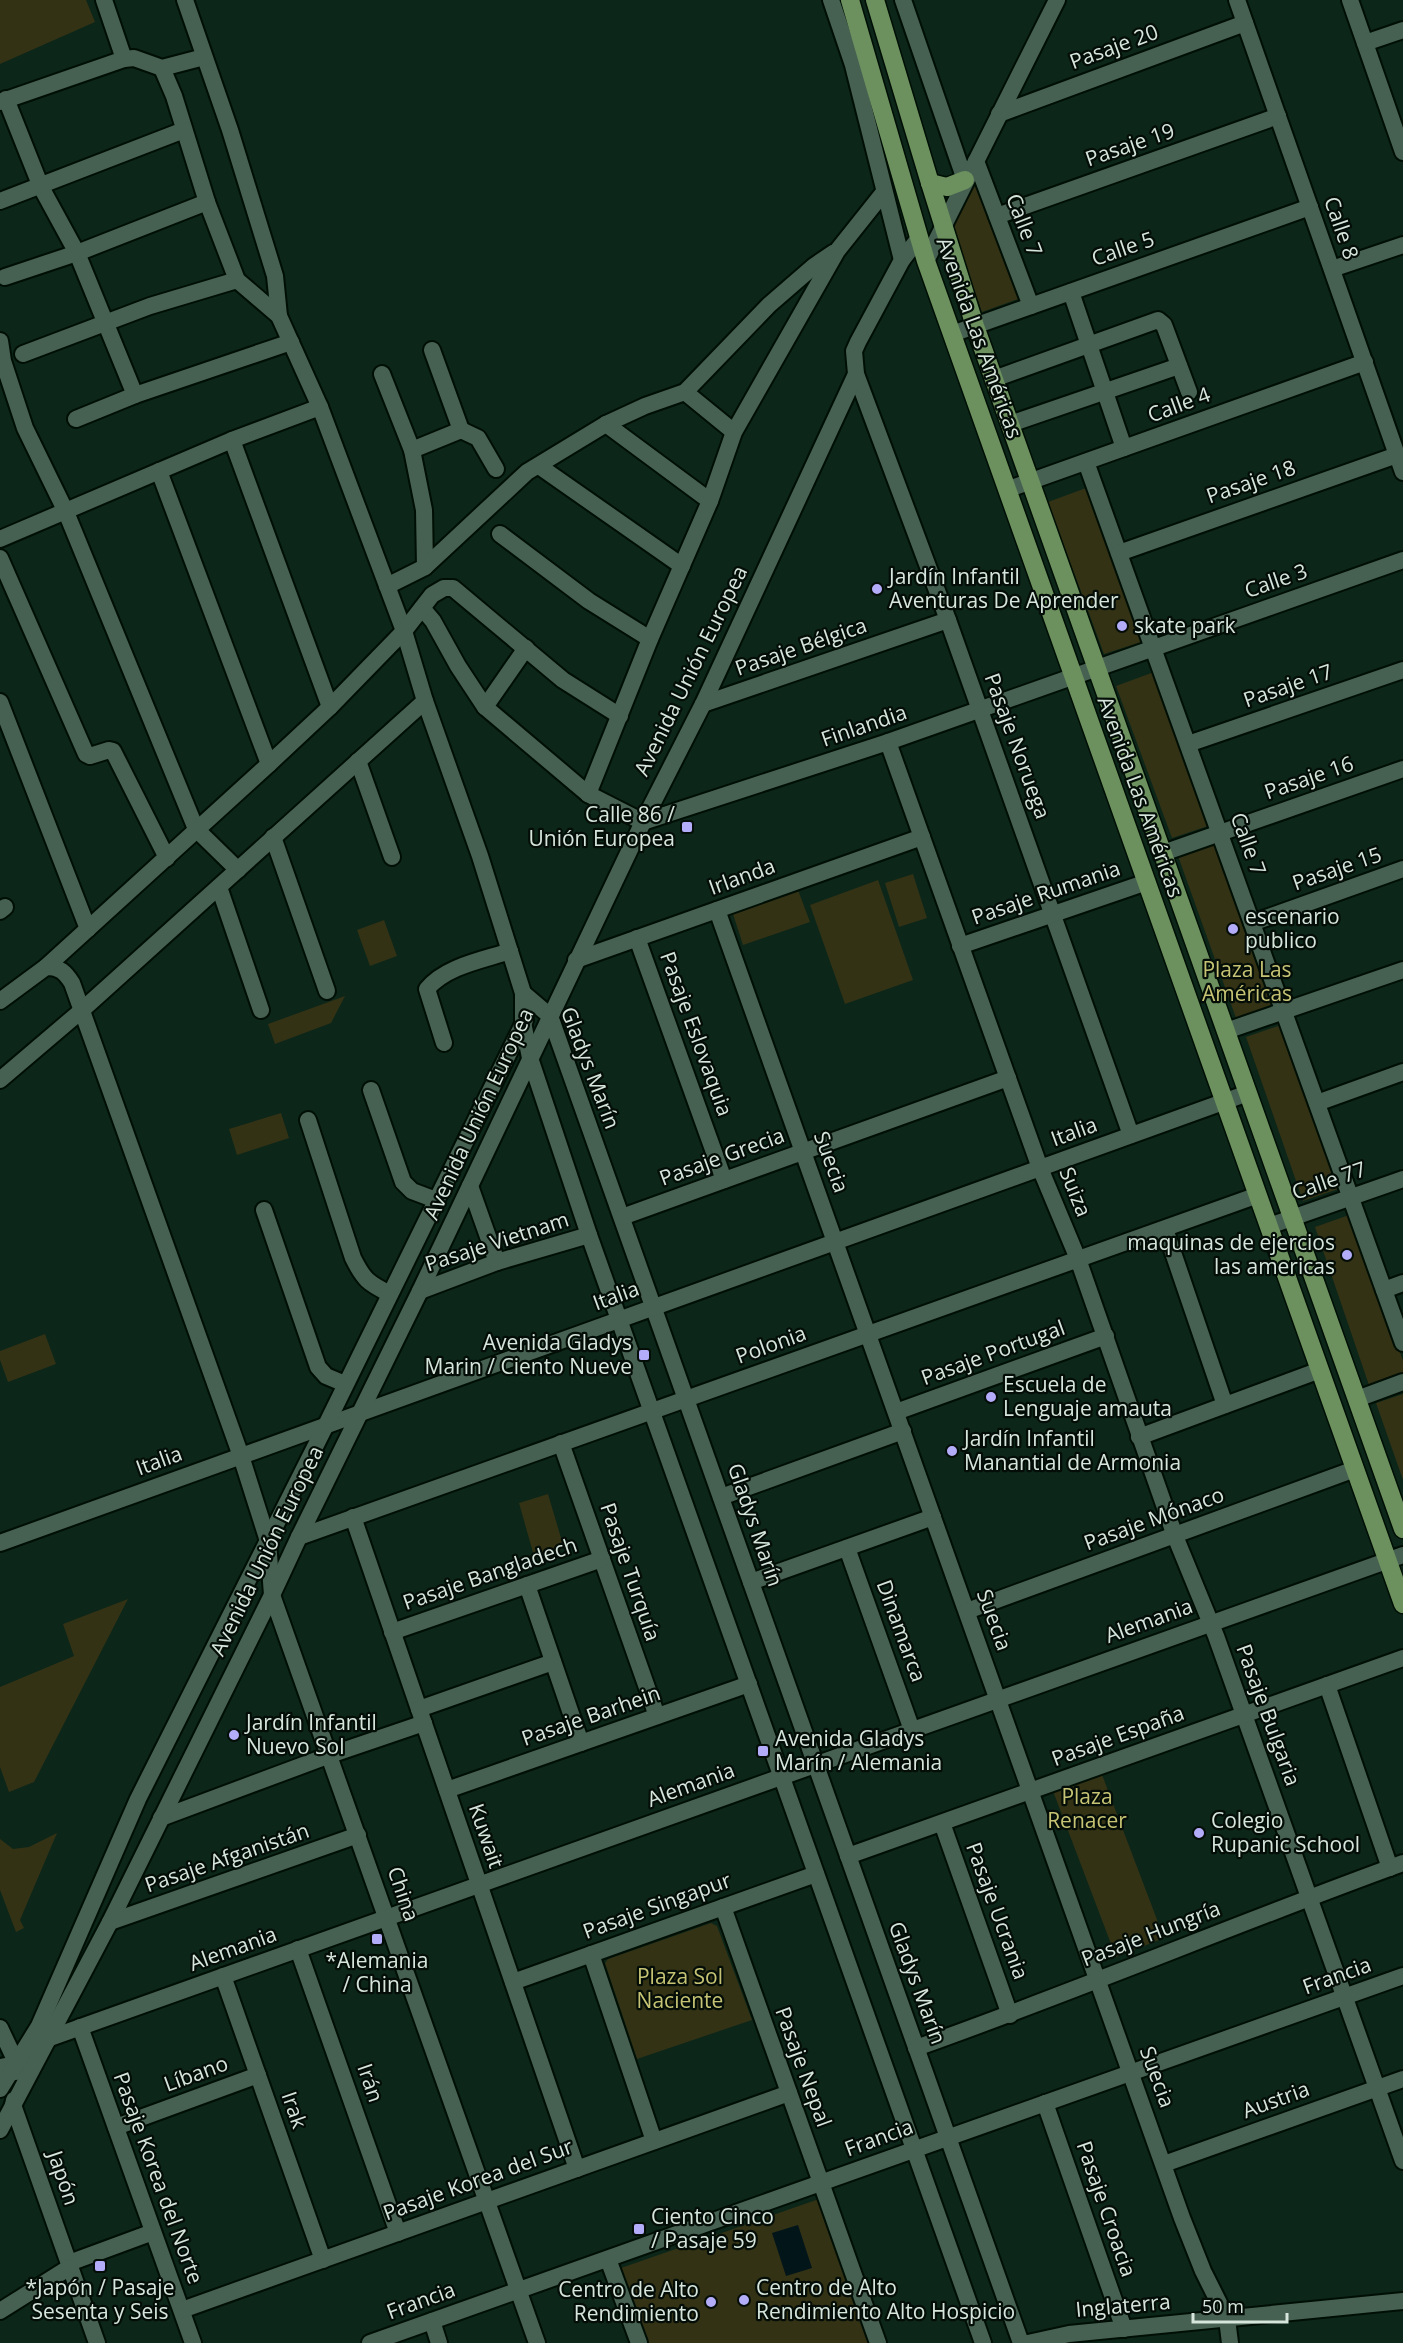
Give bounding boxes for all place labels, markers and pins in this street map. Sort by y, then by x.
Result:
place label: Jardín Infantil Aventuras De Aprender [887,562,1119,614]
marker: Jardín Infantil Aventuras De Aprender [870,582,884,596]
place label: skate park [1134,611,1236,639]
marker: skate park [1115,619,1129,633]
place label: Calle 86 / Unión Europea [528,800,675,852]
marker: Calle 86 / Unión Europea [680,820,694,834]
place label: escenario publico [1245,902,1340,954]
marker: escenario publico [1226,922,1240,936]
place label: maquinas de ejercios las americas [1127,1228,1335,1280]
marker: maquinas de ejercios las americas [1340,1248,1354,1262]
place label: Avenida Gladys Marin / Ciento Nueve [425,1328,632,1380]
marker: Avenida Gladys Marin / Ciento Nueve [637,1348,651,1362]
place label: Escuela de Lenguaje amauta [1003,1370,1172,1422]
marker: Escuela de Lenguaje amauta [984,1390,998,1404]
place label: Jardín Infantil Manantial de Armonia [962,1424,1181,1476]
marker: Jardín Infantil Manantial de Armonia [945,1444,959,1458]
place label: Jardín Infantil Nuevo Sol [244,1708,377,1760]
place label: Avenida Gladys Marín / Alemania [775,1724,942,1776]
marker: Jardín Infantil Nuevo Sol [227,1728,241,1742]
marker: Avenida Gladys Marín / Alemania [756,1744,770,1758]
place label: Colegio Rupanic School [1211,1806,1360,1858]
marker: Colegio Rupanic School [1192,1826,1206,1840]
marker: *Alemania / China [370,1932,384,1946]
place label: *Alemania / China [326,1946,428,1998]
place label: Ciento Cinco / Pasaje 59 [651,2202,774,2254]
marker: Ciento Cinco / Pasaje 59 [632,2222,646,2236]
marker: *Japón / Pasaje Sesenta y Seis [93,2259,107,2273]
place label: *Japón / Pasaje Sesenta y Seis [26,2273,174,2325]
place label: Centro de Alto Rendimiento Alto Hospicio [756,2273,1015,2325]
place label: Centro de Alto Rendimiento [558,2275,699,2327]
marker: Centro de Alto Rendimiento Alto Hospicio [737,2293,751,2307]
marker: Centro de Alto Rendimiento [704,2295,718,2309]

